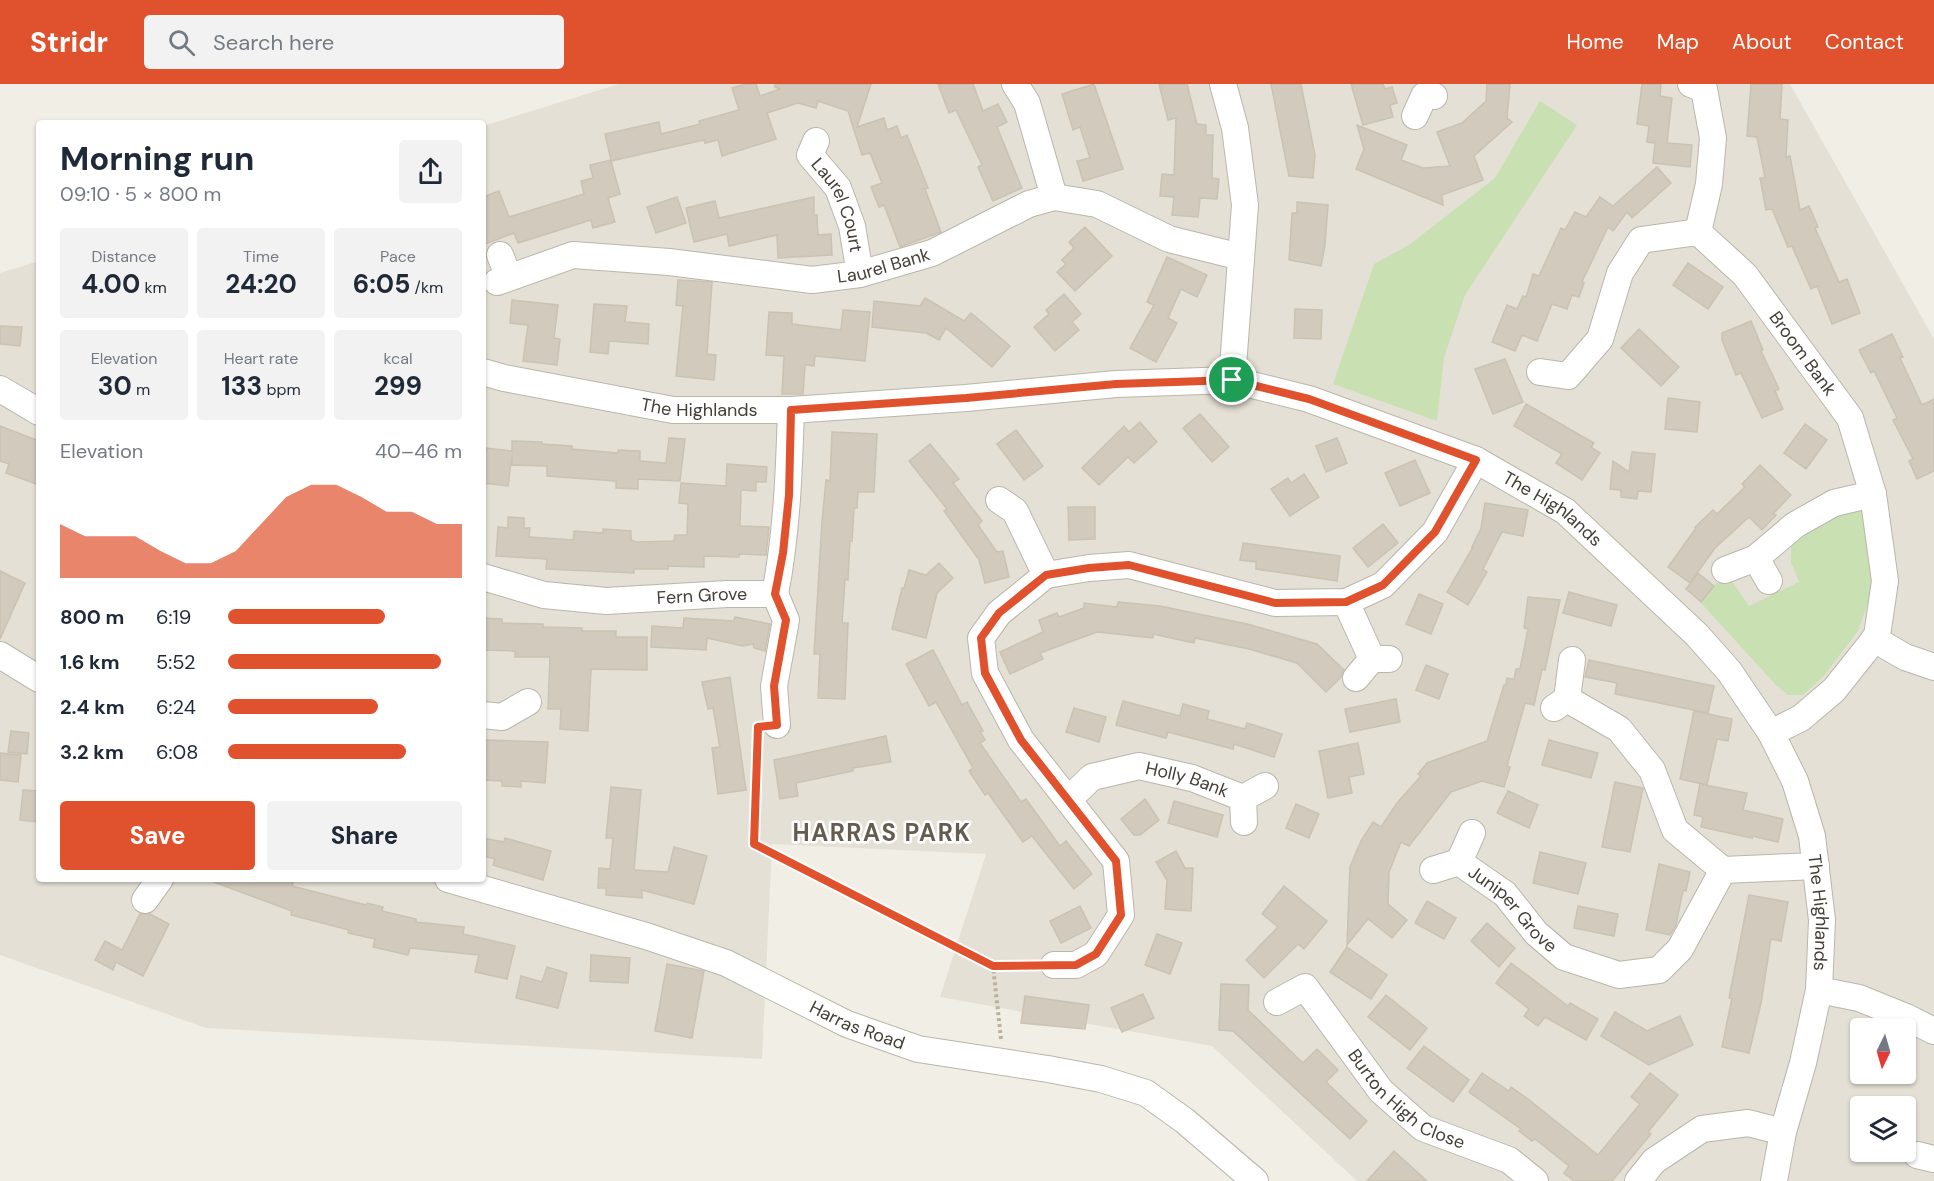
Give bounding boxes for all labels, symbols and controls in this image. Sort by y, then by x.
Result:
search box [144,15,564,69]
text: Stridr [30,24,108,61]
icon: search [165,26,198,59]
text: Search here [213,28,334,57]
text: Home [1566,28,1624,56]
text: Map [1657,28,1699,56]
text: About [1732,28,1792,56]
text: Contact [1825,28,1904,56]
text: Morning run [60,137,254,180]
button: share [399,140,462,203]
street label: Laurel Court [806,153,868,254]
text: 09:10 · 5 × 800 m [60,181,221,207]
street label: Laurel Bank [836,242,933,289]
text: Distance [92,246,156,267]
text: Time [243,246,279,267]
text: Pace [380,246,416,267]
text: 4.00 [81,267,140,301]
text: 24:20 [225,267,297,301]
text: 6:05 [353,267,410,301]
text: km [140,277,167,298]
text: /km [410,277,443,298]
street label: Broom Bank [1764,306,1842,401]
text: Elevation [91,348,157,369]
text: Heart rate [224,348,298,369]
text: kcal [384,348,412,369]
pin [1206,354,1257,405]
icon: arrive [1215,363,1248,396]
text: 30 [98,369,132,403]
text: 133 [221,369,262,403]
text: 299 [374,369,422,403]
text: m [132,379,150,400]
text: bpm [262,379,301,400]
street label: The Highlands [639,392,758,422]
text: Elevation [60,438,143,464]
text: 40–46 m [375,438,462,464]
street label: The Highlands [1498,466,1607,552]
street label: Fern Grove [656,582,747,610]
text: 800 m [60,604,124,630]
text: 6:19 [156,604,191,630]
text: 1.6 km [60,649,119,675]
text: 5:52 [156,649,196,675]
text: 2.4 km [60,694,125,720]
text: 6:24 [156,694,196,720]
text: 3.2 km [60,739,124,765]
text: 6:08 [156,739,198,765]
street label: Holly Bank [1143,756,1232,803]
button: Save [60,801,255,870]
button: Share [267,801,462,870]
district label: HARRAS PARK [793,817,971,848]
street label: The Highlands [1802,853,1834,971]
street label: Juniper Grove [1463,860,1562,958]
street label: Harras Road [805,995,908,1055]
north arrow [1850,1018,1916,1084]
map controls [1850,1018,1916,1162]
street label: Burton High Close [1342,1044,1468,1155]
button: layers [1850,1096,1916,1162]

